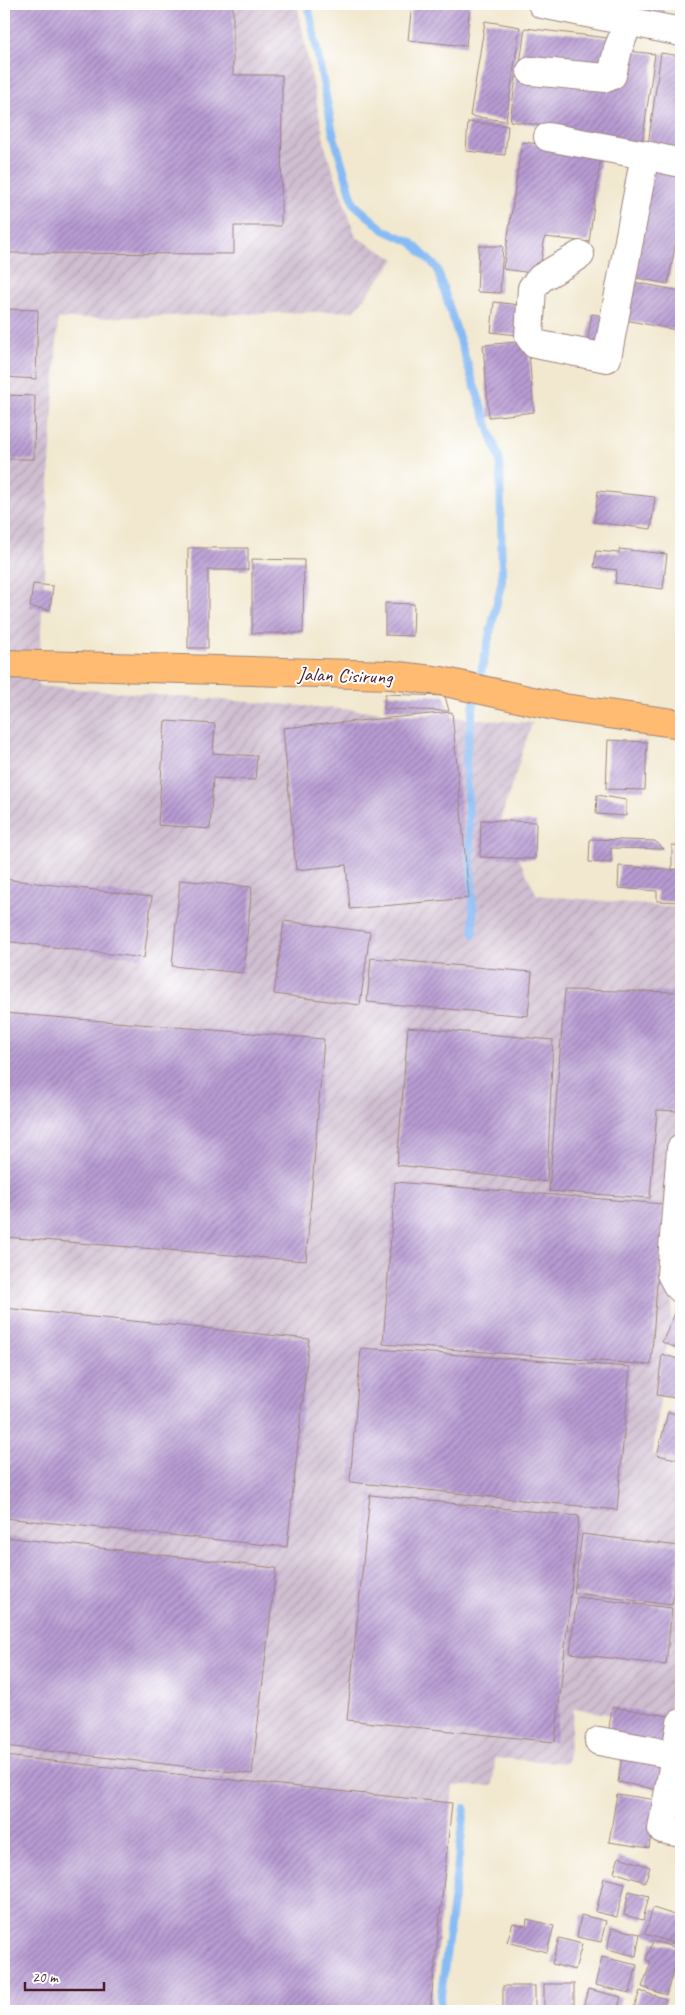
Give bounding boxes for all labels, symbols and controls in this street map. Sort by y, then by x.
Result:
street label: Jalan Cisirung [296,661,395,690]
scale bar [25,1960,104,1992]
text: 20 m [32,1968,59,1987]

